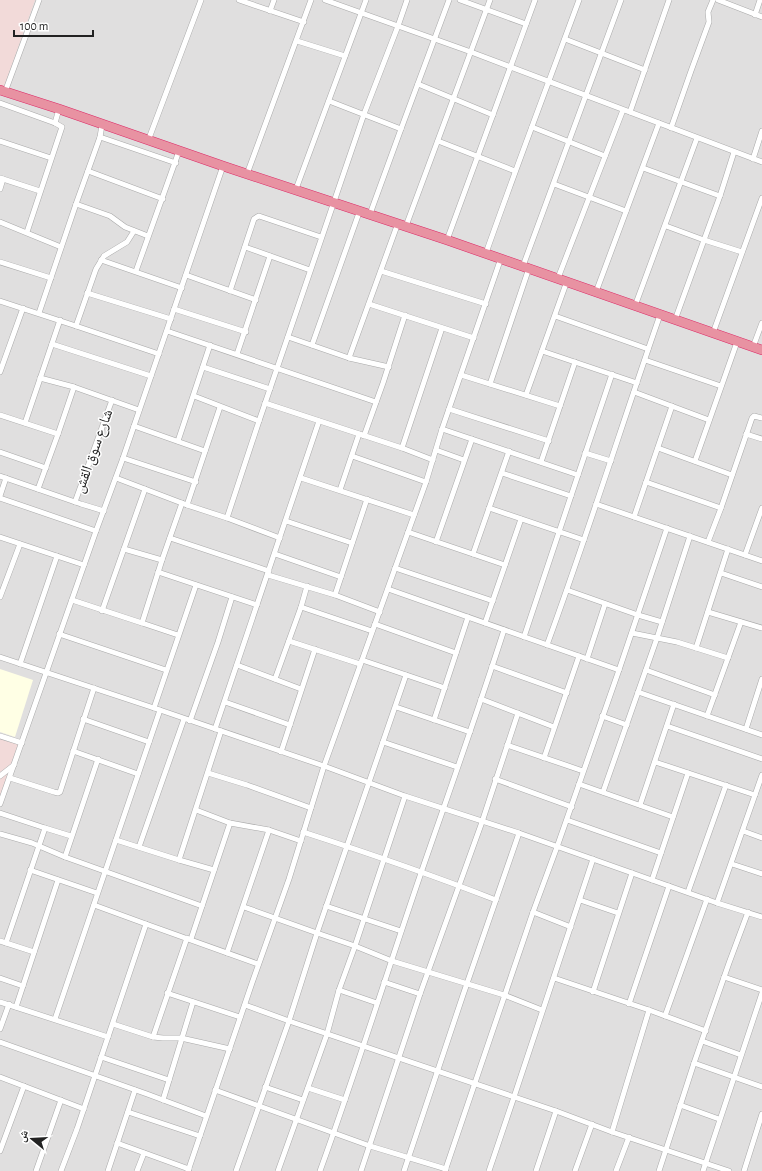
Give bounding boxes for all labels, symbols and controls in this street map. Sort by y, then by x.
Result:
scale bar [14,12,93,38]
text: 100 m [20,20,48,32]
street label: شارع سوق القش [71,407,117,496]
north arrow [12,1119,52,1159]
text: ش [16,1129,32,1144]

